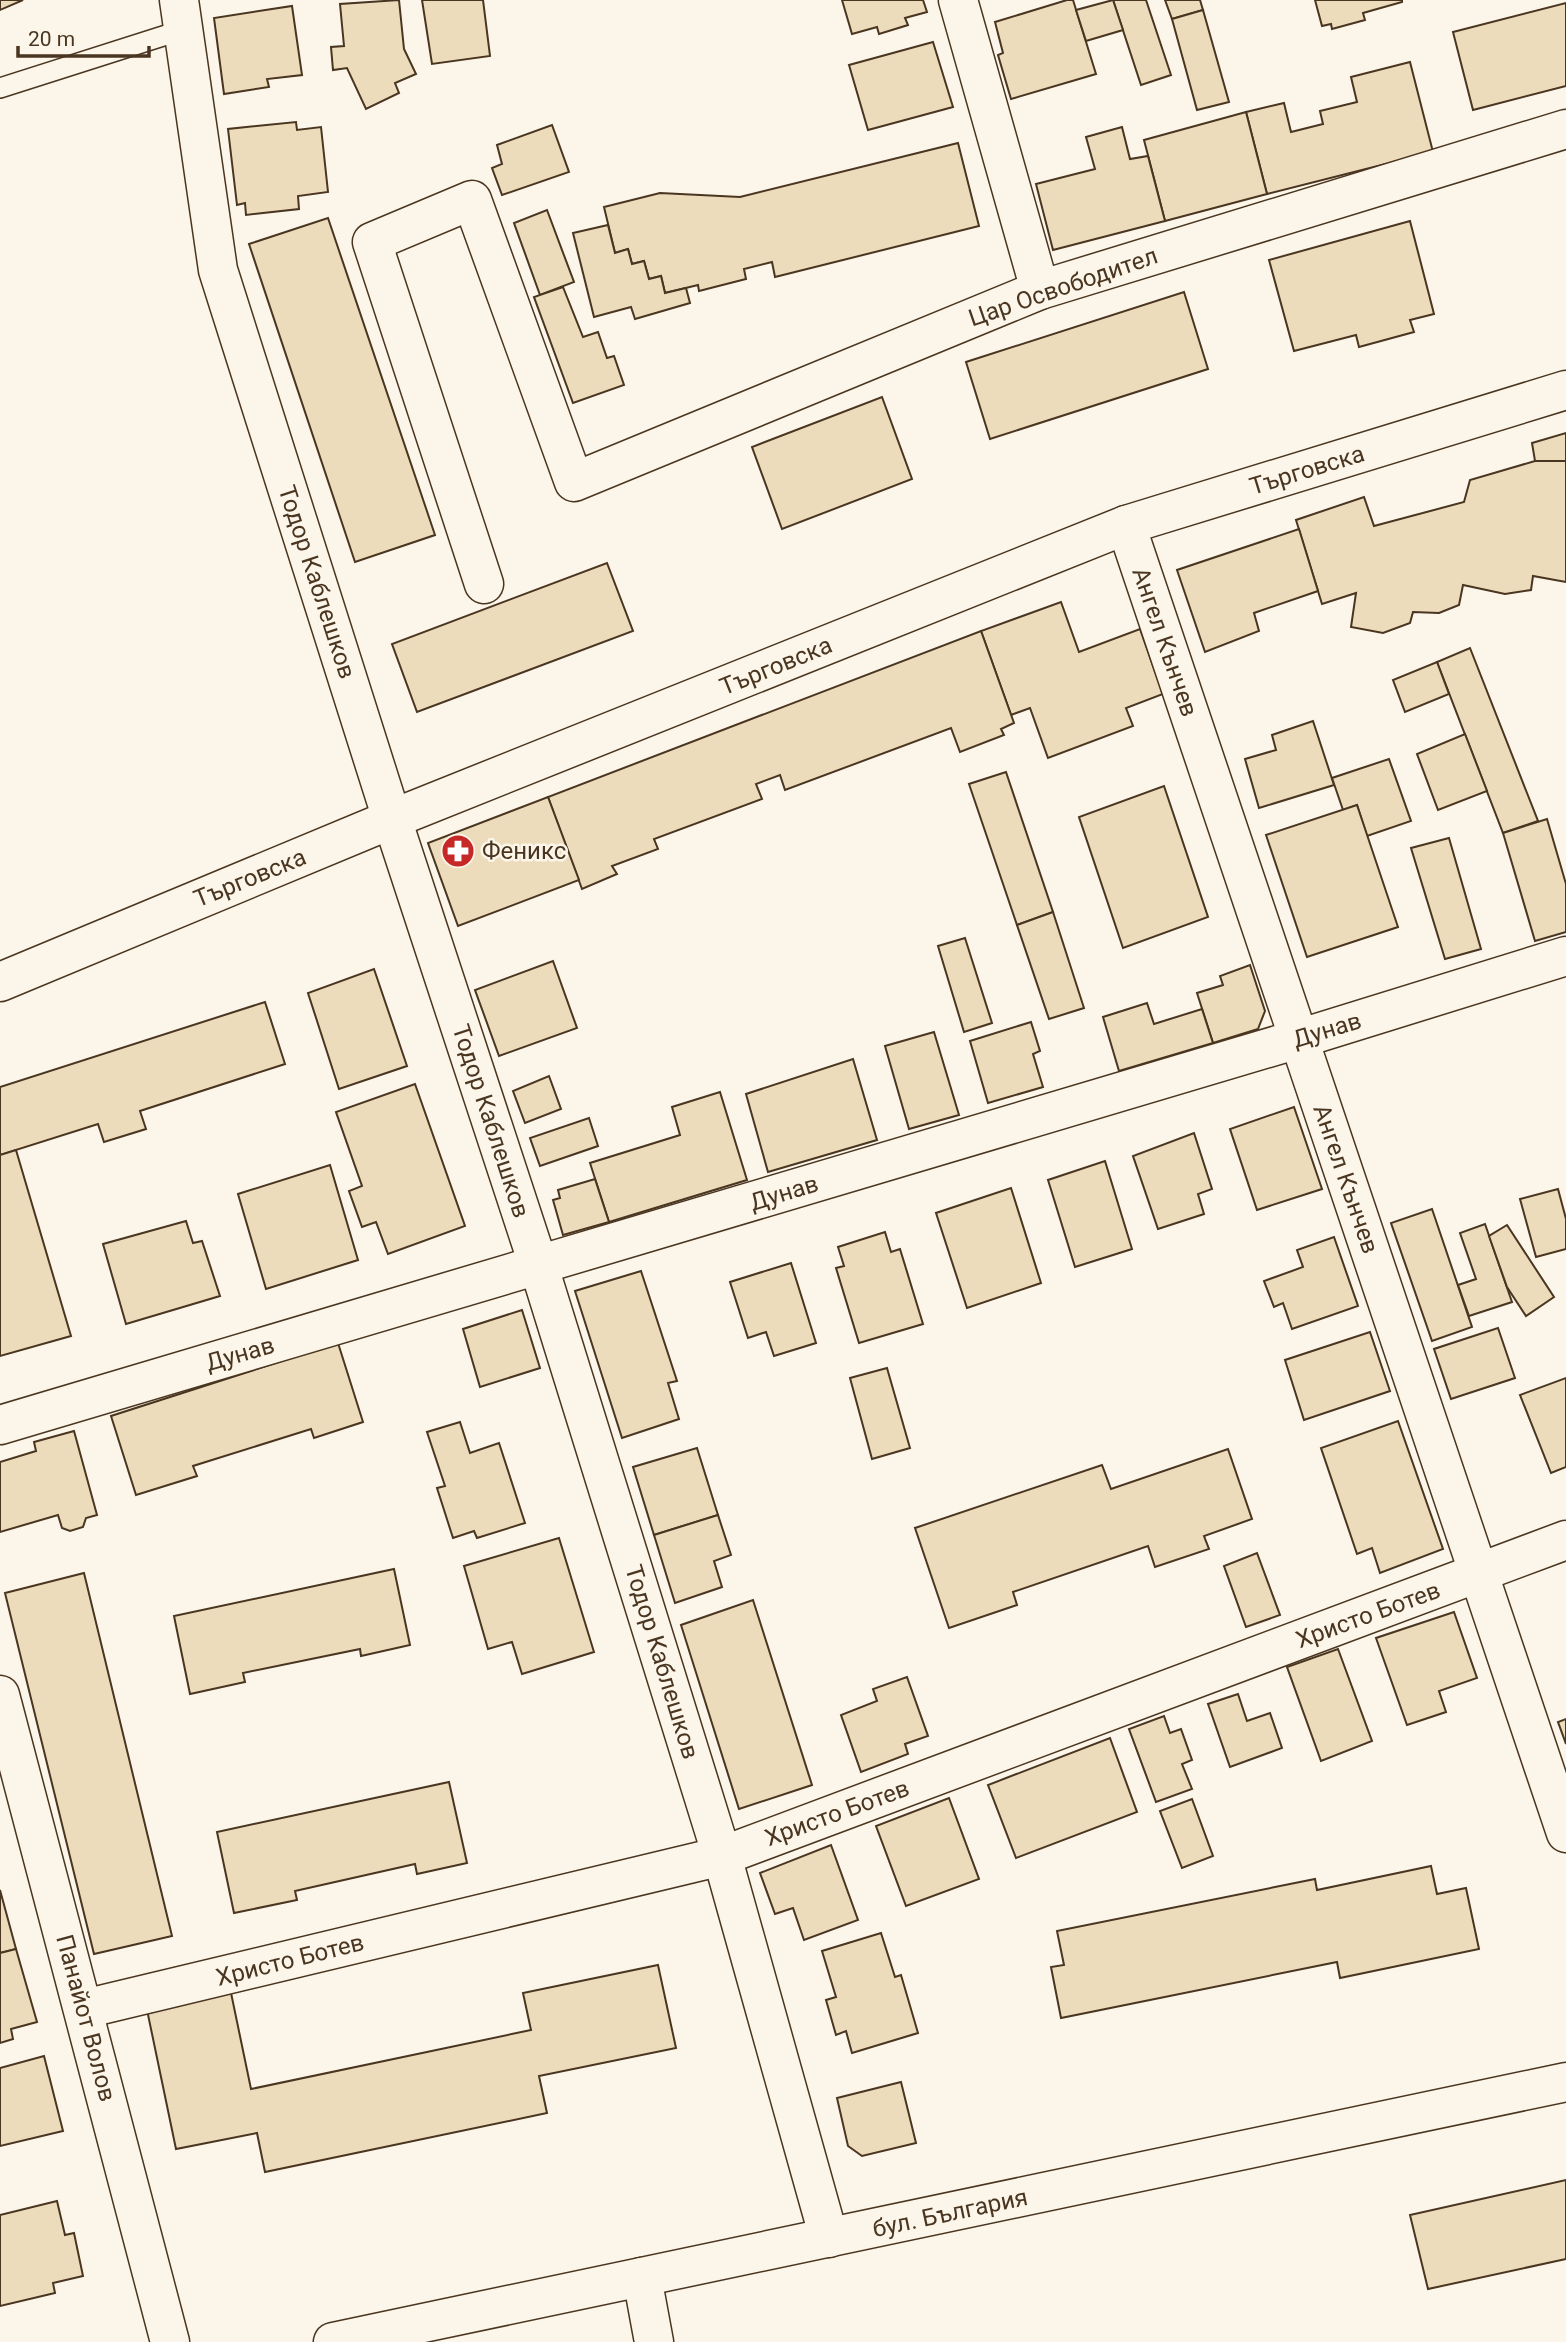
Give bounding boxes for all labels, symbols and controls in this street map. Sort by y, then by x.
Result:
scale bar [18,14,149,58]
text: 20 m [28,27,75,51]
street label: Цар Освободител [965,242,1161,332]
street label: Търговска [1246,439,1368,501]
street label: Тодор Каблешков [273,482,361,682]
street label: Ангел Кънчев [1126,564,1204,720]
street label: Търговска [716,631,836,701]
pharmacy icon: Феникс [439,832,477,870]
place label: Феникс [482,837,566,865]
street label: Търговска [190,843,310,913]
street label: Дунав [1289,1006,1365,1054]
street label: Тодор Каблешков [447,1021,535,1221]
street label: Ангел Кънчев [1307,1101,1385,1257]
street label: Дунав [746,1169,822,1217]
street label: Дунав [202,1331,278,1377]
street label: Тодор Каблешков [619,1562,705,1762]
street label: Христо Ботев [1292,1576,1444,1654]
street label: Христо Ботев [761,1774,913,1852]
street label: Христо Ботев [213,1928,367,1992]
street label: Панайот Волов [50,1932,122,2104]
street label: бул. България [870,2183,1030,2243]

